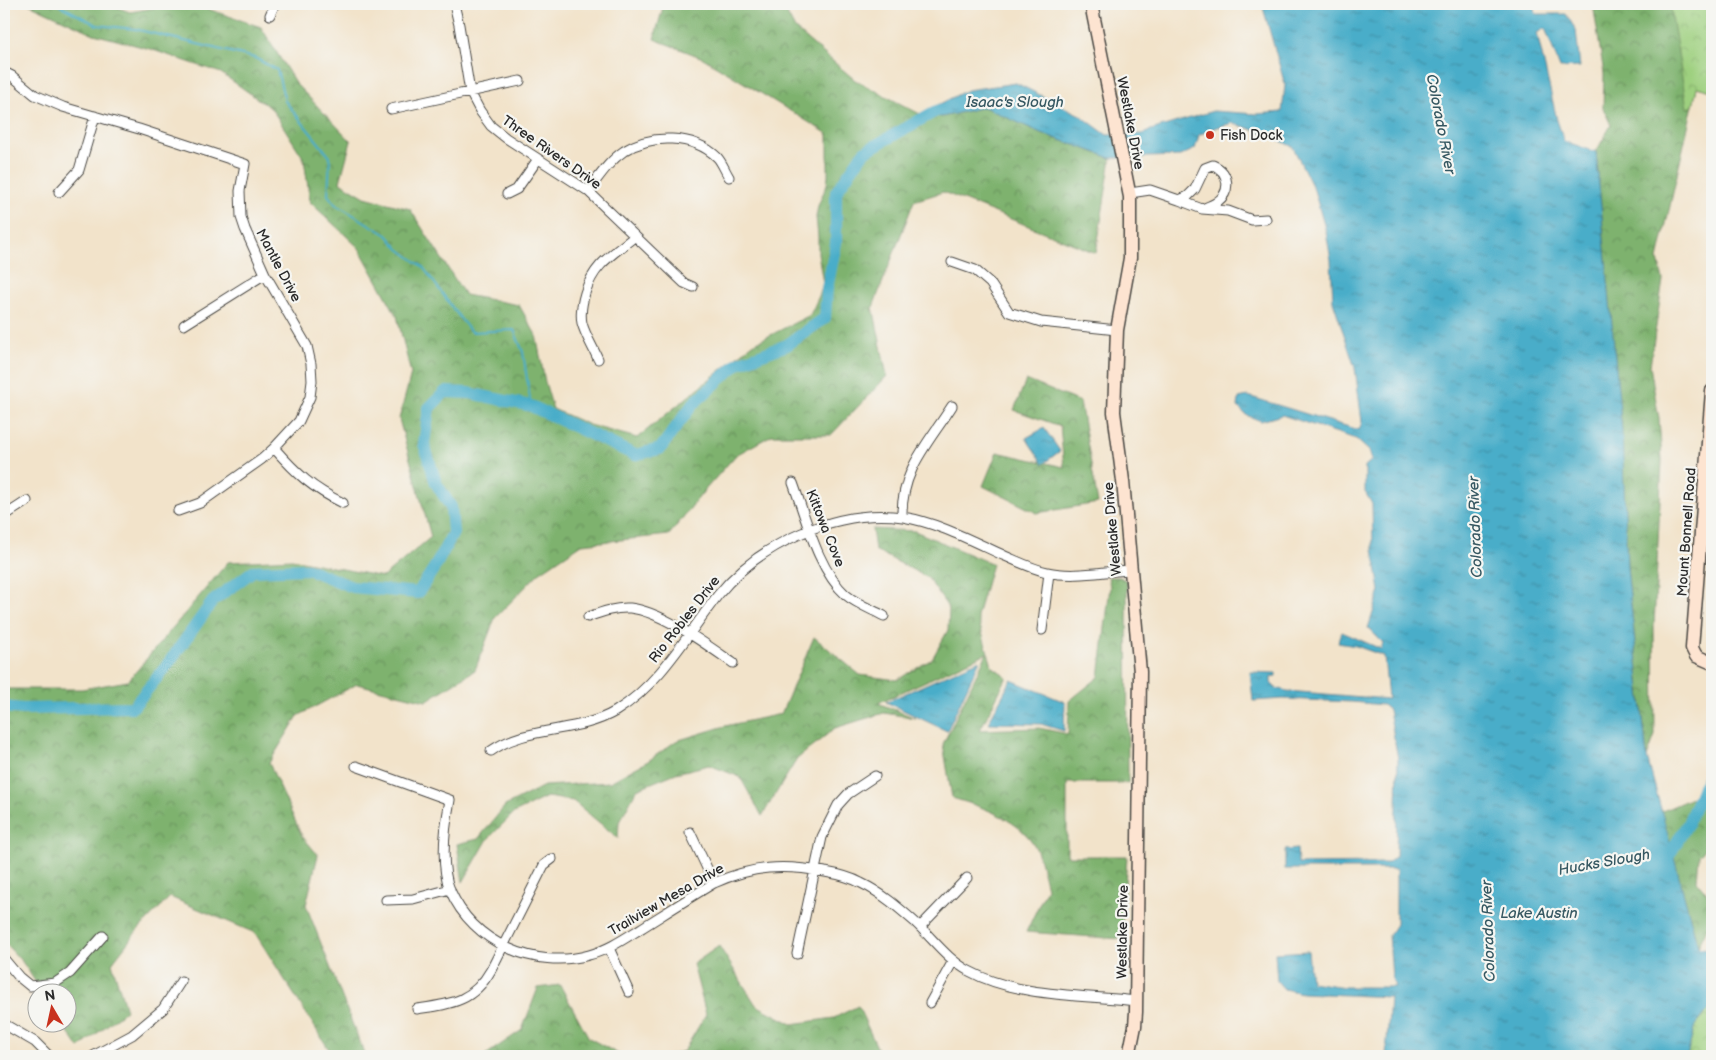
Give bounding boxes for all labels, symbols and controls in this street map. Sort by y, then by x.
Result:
water label: Colorado River [1421,72,1460,177]
street label: Westlake Drive [1113,75,1148,171]
water label: Isaac's Slough [965,93,1064,112]
street label: Three Rivers Drive [499,112,605,193]
place label: Fish Dock [1220,127,1282,144]
marker: Fish Dock [1204,129,1216,141]
street label: Mantle Drive [252,226,305,305]
street label: Mount Bonnell Road [1674,467,1699,597]
water label: Colorado River [1464,474,1487,578]
street label: Westlake Drive [1100,481,1125,577]
street label: Kittowa Cove [802,487,849,569]
street label: Rio Robles Drive [645,572,724,666]
water label: Hucks Slough [1557,845,1651,880]
street label: Trailview Mesa Drive [606,860,727,939]
water label: Colorado River [1477,878,1500,982]
street label: Westlake Drive [1113,885,1132,979]
water label: Lake Austin [1500,904,1578,923]
north arrow [28,982,78,1032]
text: N [44,986,57,1005]

